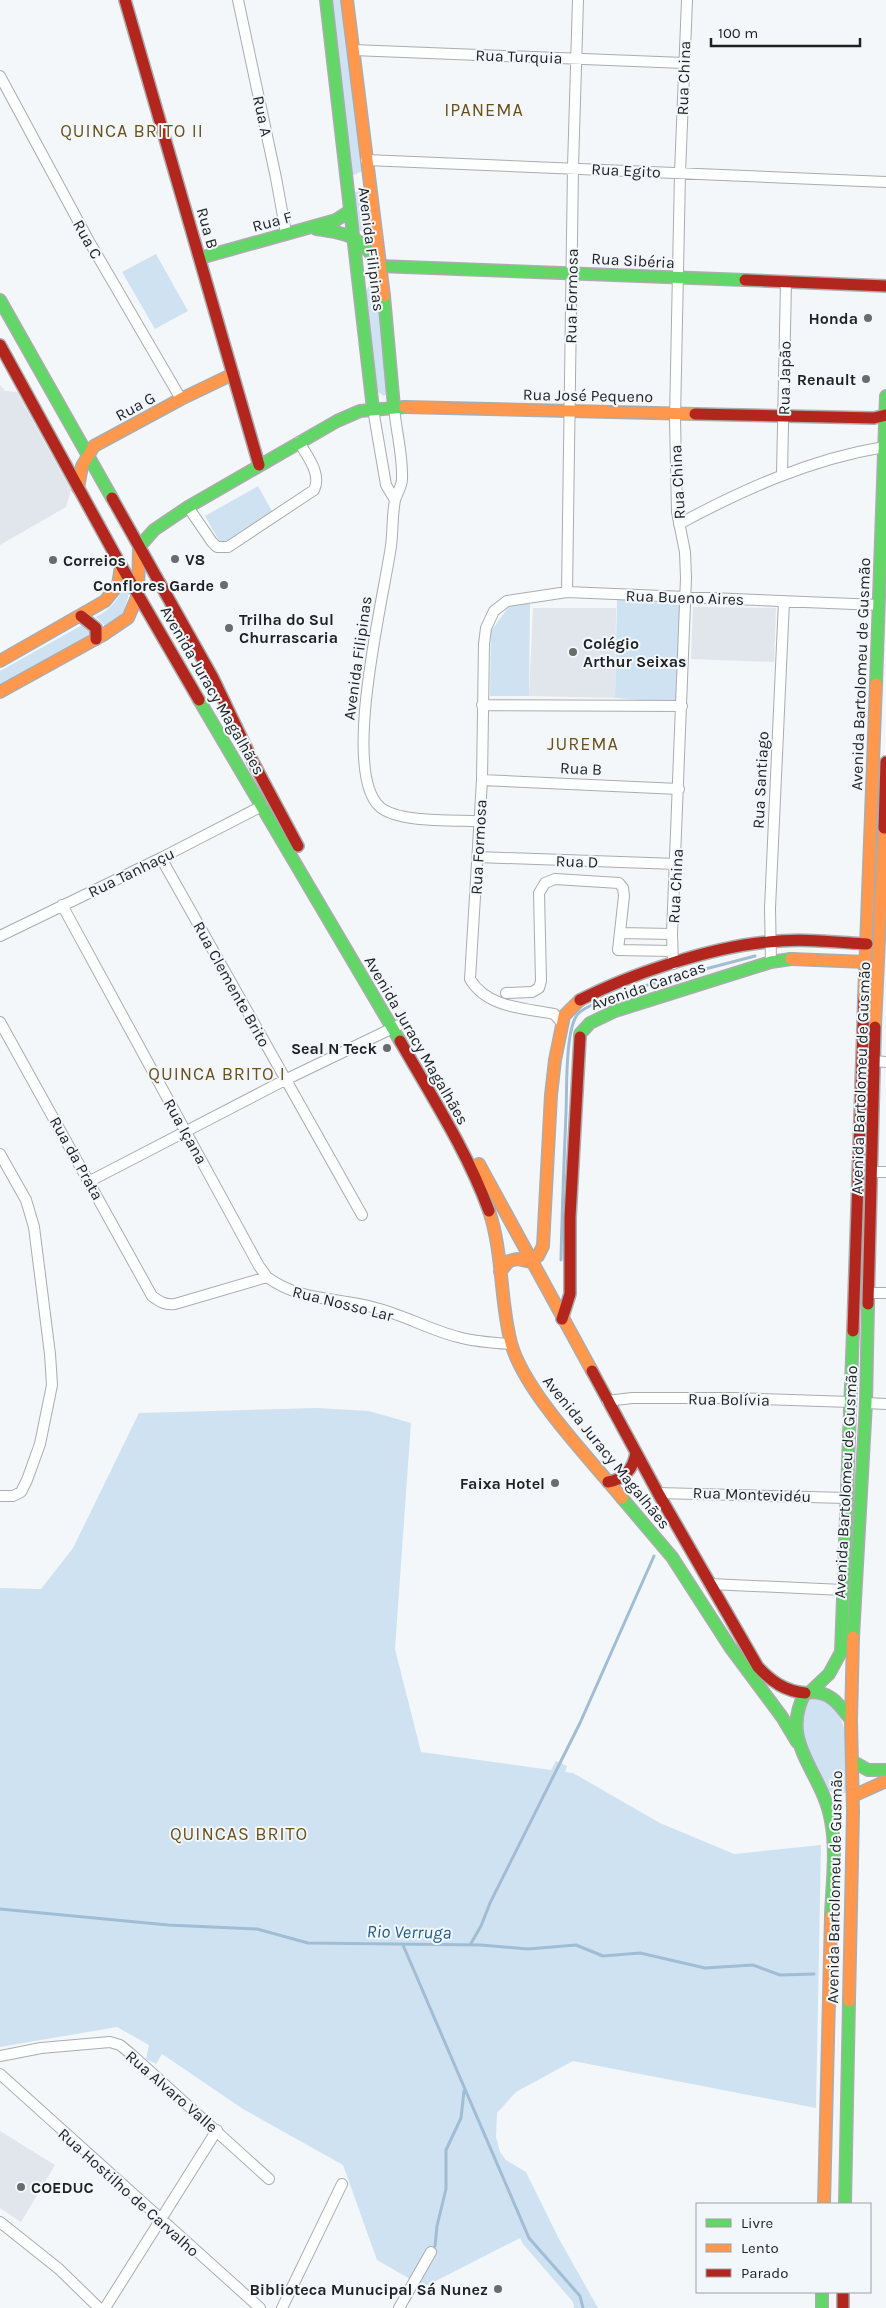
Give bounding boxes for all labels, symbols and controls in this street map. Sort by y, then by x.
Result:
scale bar [711,15,860,47]
text: 100 m [718,24,758,42]
street label: Rua China [673,40,694,116]
street label: Rua Turquia [475,45,563,68]
street label: Rua A [249,94,276,138]
district label: IPANEMA [444,99,524,121]
district label: QUINCA BRITO II [60,120,204,142]
street label: Rua Egito [591,159,661,182]
street label: Avenida Filipinas [354,186,389,312]
street label: Rua B [193,205,222,251]
street label: Rua F [250,207,294,236]
street label: Rua C [69,216,106,262]
street label: Rua Formosa [561,248,582,344]
street label: Rua Sibéria [591,249,675,272]
place label: Honda [809,309,858,328]
marker: Honda [862,312,874,324]
street label: Rua Japão [774,341,795,415]
place label: Renault [797,370,856,389]
marker: Renault [860,373,872,385]
street label: Rua José Pequeno [523,385,653,406]
street label: Rua G [112,388,158,425]
street label: Rua China [666,444,689,520]
place label: V8 [185,550,205,569]
place label: Correios [63,551,126,570]
marker: V8 [169,553,181,565]
marker: Correios [47,554,59,566]
street label: Avenida Bartolomeu de Gusmão [847,557,874,791]
place label: Conflores Garde [93,576,214,595]
marker: Conflores Garde [218,579,230,591]
street label: Rua Bueno Aires [625,586,745,609]
street label: Avenida Filipinas [339,595,376,721]
street label: Avenida Juracy Magalhães [156,603,269,778]
place label: Trilha do Sul Churrascaria [239,610,338,647]
marker: Trilha do Sul Churrascaria [223,622,235,634]
place label: Colégio Arthur Seixas [583,634,687,671]
marker: Colégio Arthur Seixas [567,646,579,658]
street label: Rua Santiago [748,731,773,829]
district label: JUREMA [547,733,619,755]
street label: Rua B [559,758,602,779]
street label: Rua Formosa [467,799,490,895]
street label: Rua Tanhaçu [85,843,177,902]
street label: Rua China [664,848,687,924]
street label: Rua D [555,851,599,872]
street label: Rua Clemente Brito [189,918,274,1050]
street label: Avenida Juracy Magalhães [360,953,473,1128]
street label: Avenida Caracas [588,957,708,1014]
street label: Avenida Bartolomeu de Gusmão [847,961,874,1195]
place label: Seal N Teck [291,1039,378,1058]
marker: Seal N Teck [381,1042,393,1054]
district label: QUINCA BRITO I [148,1063,286,1085]
street label: Rua Içana [160,1095,211,1167]
street label: Rua da Prata [46,1113,107,1203]
street label: Rua Nosso Lar [291,1282,395,1325]
street label: Avenida Bartolomeu de Gusmão [830,1365,861,1599]
street label: Avenida Juracy Magalhães [539,1372,674,1533]
street label: Rua Bolívia [688,1389,770,1410]
place label: Faixa Hotel [460,1474,545,1493]
marker: Faixa Hotel [549,1477,561,1489]
street label: Rua Montevidéu [692,1483,812,1506]
street label: Avenida Bartolomeu de Gusmão [823,1770,846,2004]
district label: QUINCAS BRITO [170,1823,308,1845]
water label: Rio Verruga [366,1920,452,1944]
street label: Rua Alvaro Valle [122,2046,221,2136]
street label: Rua Hostilho de Carvalho [54,2124,203,2261]
place label: COEDUC [31,2178,94,2197]
marker: COEDUC [15,2181,27,2193]
legend [696,2203,871,2293]
text: Livre [741,2214,773,2232]
text: Lento [741,2239,779,2257]
text: Parado [741,2264,788,2282]
place label: Biblioteca Munucipal Sá Nunez [249,2280,488,2299]
marker: Biblioteca Munucipal Sá Nunez [492,2283,504,2295]

